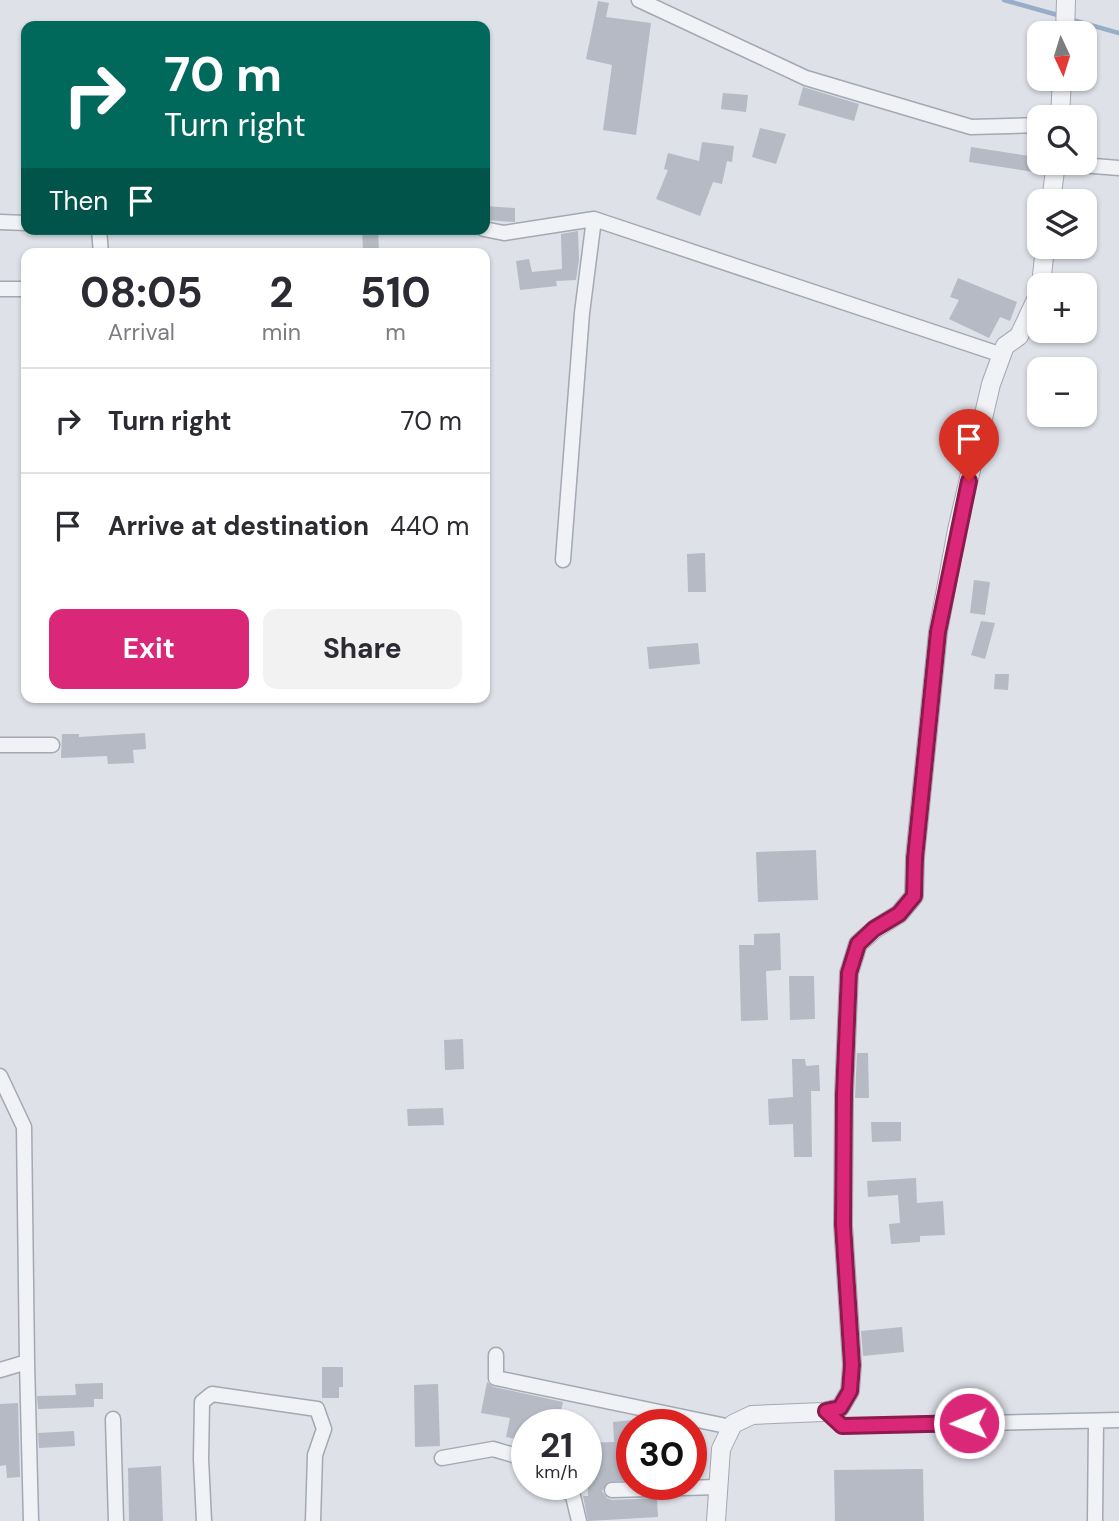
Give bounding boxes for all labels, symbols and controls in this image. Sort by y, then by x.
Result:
north arrow [1027,21,1097,91]
map controls [1027,21,1097,427]
text: 70 m [164,42,282,106]
icon: right [49,49,140,140]
text: Turn right [164,104,306,146]
button: search [1027,105,1097,175]
icon: arrive [122,182,160,220]
text: Then [49,184,108,218]
button: layers [1027,189,1097,259]
text: 08:05 [80,265,203,320]
text: 2 [269,265,293,320]
text: 510 [360,265,431,320]
button: + [1027,273,1097,343]
text: Arrival [108,317,175,347]
text: min [262,317,301,347]
text: m [385,317,406,347]
button: − [1027,357,1097,427]
icon: right [49,402,87,440]
text: Turn right [108,404,232,438]
text: 70 m [401,404,462,438]
pin [939,409,999,481]
icon: arrive [950,420,988,458]
icon: arrive [49,507,87,545]
text: Arrive at destination [108,509,369,543]
text: 440 m [390,509,469,543]
button: Exit [49,609,249,689]
button: Share [263,609,462,689]
position arrow [932,1386,1006,1460]
speed limit sign: 30 [616,1409,707,1500]
text: 21 [540,1422,573,1468]
text: km/h [535,1460,578,1484]

